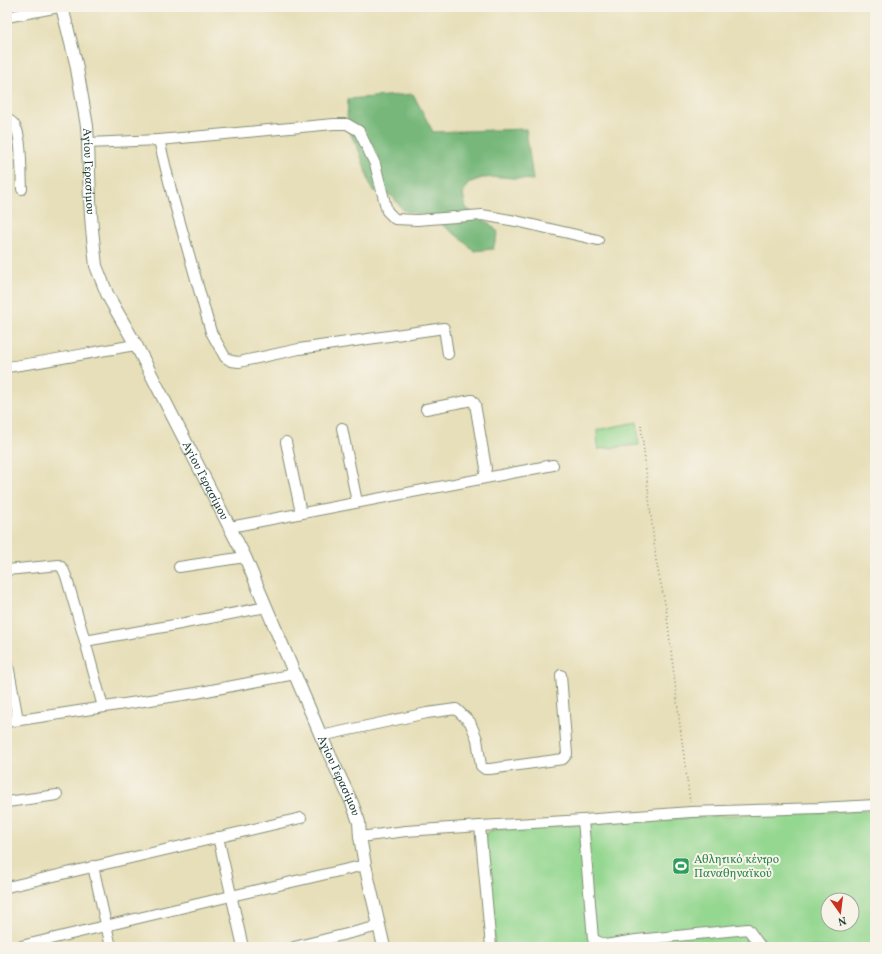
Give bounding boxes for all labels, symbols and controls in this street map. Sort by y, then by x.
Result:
street label: Αγίου Γερασίμου [78,128,98,215]
street label: Αγίου Γερασίμου [178,439,232,523]
street label: Αγίου Γερασίμου [313,733,363,818]
place label: Αθλητικό κέντρο Παναθηναϊκού [694,852,779,882]
sports icon: Αθλητικό κέντρο Παναθηναϊκού [671,856,691,876]
north arrow [820,892,860,932]
text: N [836,912,848,928]

